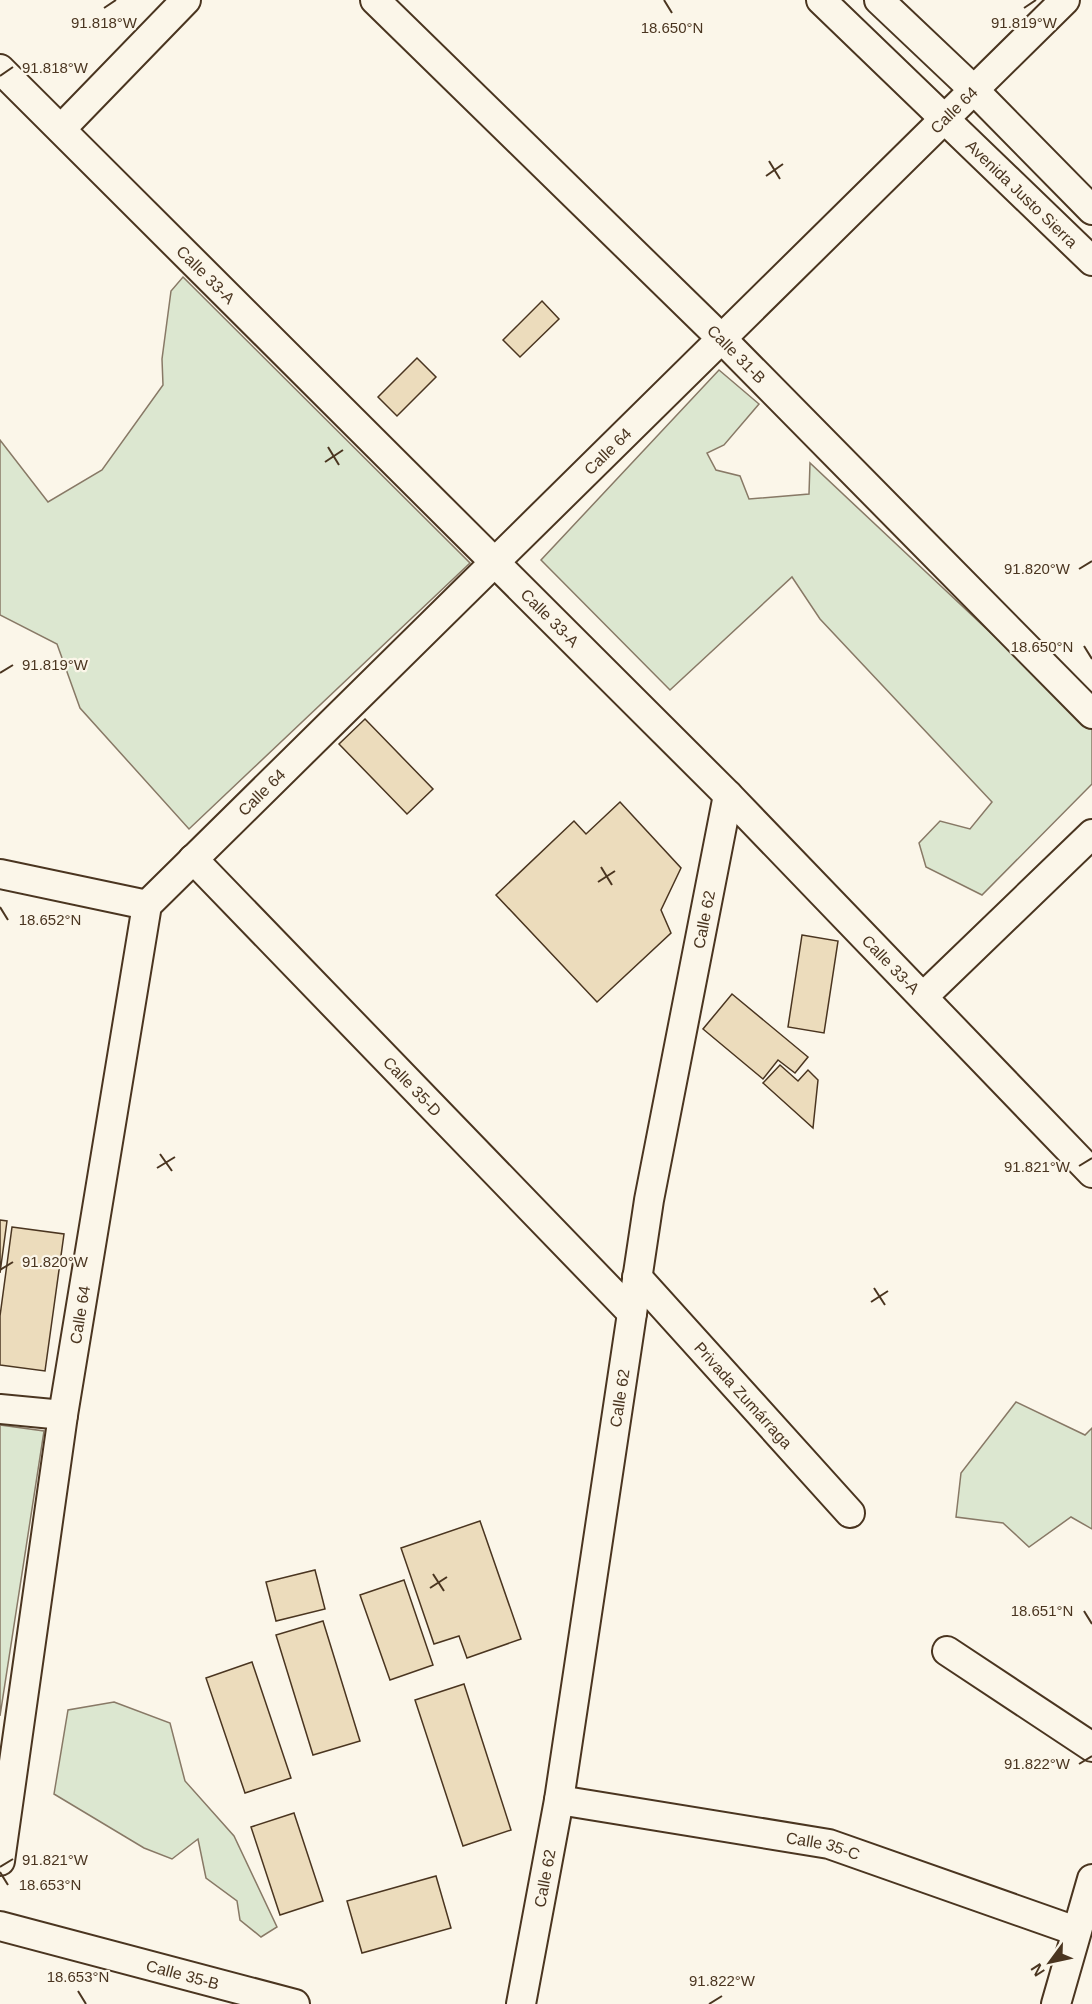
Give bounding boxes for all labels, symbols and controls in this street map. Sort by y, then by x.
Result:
text: 91.818°W [71,14,138,31]
text: 91.819°W [991,14,1058,31]
text: 18.650°N [641,19,703,36]
text: 91.818°W [22,59,89,76]
street label: Calle 64 [927,83,981,137]
street label: Avenida Justo Sierra [963,137,1081,251]
street label: Calle 33-A [173,242,238,307]
street label: Calle 31-B [704,322,769,387]
street label: Calle 64 [581,425,635,478]
text: 91.820°W [1004,560,1071,577]
street label: Calle 33-A [517,586,583,651]
text: 18.650°N [1011,638,1073,655]
text: 91.819°W [22,656,89,673]
street label: Calle 64 [235,766,289,819]
street label: Calle 62 [690,889,718,950]
text: 18.652°N [19,911,81,928]
street label: Calle 33-A [858,932,923,998]
street label: Calle 35-D [380,1053,445,1120]
text: 91.821°W [1004,1158,1071,1175]
text: 91.820°W [22,1253,89,1270]
street label: Calle 64 [67,1284,93,1345]
street label: Privada Zumárraga [691,1339,795,1452]
street label: Calle 62 [607,1368,633,1428]
text: 18.651°N [1011,1602,1073,1619]
text: 91.822°W [1004,1755,1071,1772]
street label: Calle 35-C [785,1829,862,1863]
street label: Calle 62 [531,1848,559,1909]
text: 91.821°W [22,1851,89,1868]
text: 18.653°N [19,1876,81,1893]
north arrow [1020,1932,1080,1992]
street label: Calle 35-B [144,1957,221,1993]
text: N [1028,1960,1048,1979]
text: 18.653°N [47,1968,109,1985]
text: 91.822°W [689,1972,756,1989]

